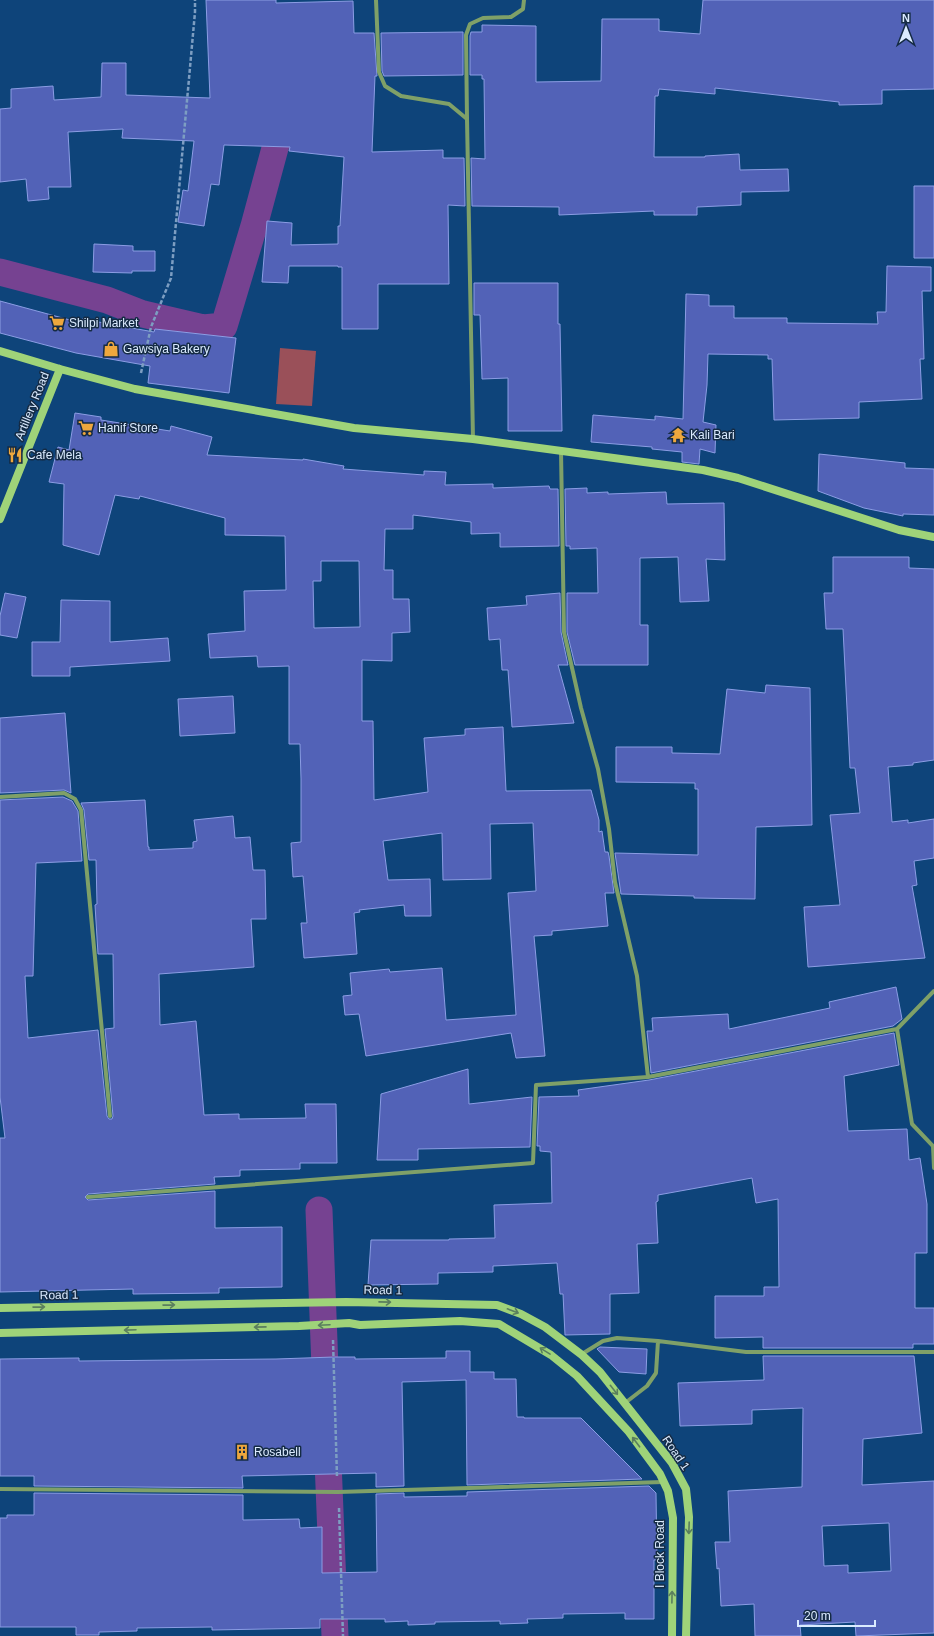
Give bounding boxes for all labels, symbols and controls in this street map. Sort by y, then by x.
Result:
north arrow [886,8,926,48]
text: N [902,12,910,24]
supermarket icon: Shilpi Market [48,314,66,332]
place label: Shilpi Market [69,316,139,330]
shop icon: Gawsiya Bakery [102,340,120,358]
place label: Gawsiya Bakery [123,342,210,356]
street label: Artillery Road [12,370,52,442]
supermarket icon: Hanif Store [77,419,95,437]
place label: Hanif Store [98,421,158,435]
temple icon: Kali Bari [669,426,687,444]
place label: Kali Bari [690,428,735,442]
restaurant icon: Cafe Mela [6,446,24,464]
place label: Cafe Mela [27,448,82,462]
street label: Road 1 [364,1283,403,1297]
street label: Road 1 [40,1288,79,1302]
one-way arrow [378,1298,391,1306]
one-way arrow [162,1301,175,1309]
one-way arrow [32,1303,45,1311]
one-way arrow [507,1307,519,1315]
one-way arrow [318,1321,331,1328]
one-way arrow [254,1323,267,1331]
one-way arrow [124,1326,137,1333]
one-way arrow [540,1347,551,1355]
one-way arrow [610,1385,619,1396]
street label: Road 1 [659,1433,693,1473]
one-way arrow [632,1437,641,1448]
building icon: Rosabell [233,1443,251,1461]
place label: Rosabell [254,1445,301,1459]
street label: I Block Road [653,1520,667,1588]
one-way arrow [685,1521,693,1534]
one-way arrow [668,1591,676,1604]
scale bar [798,1602,875,1628]
text: 20 m [804,1609,831,1623]

